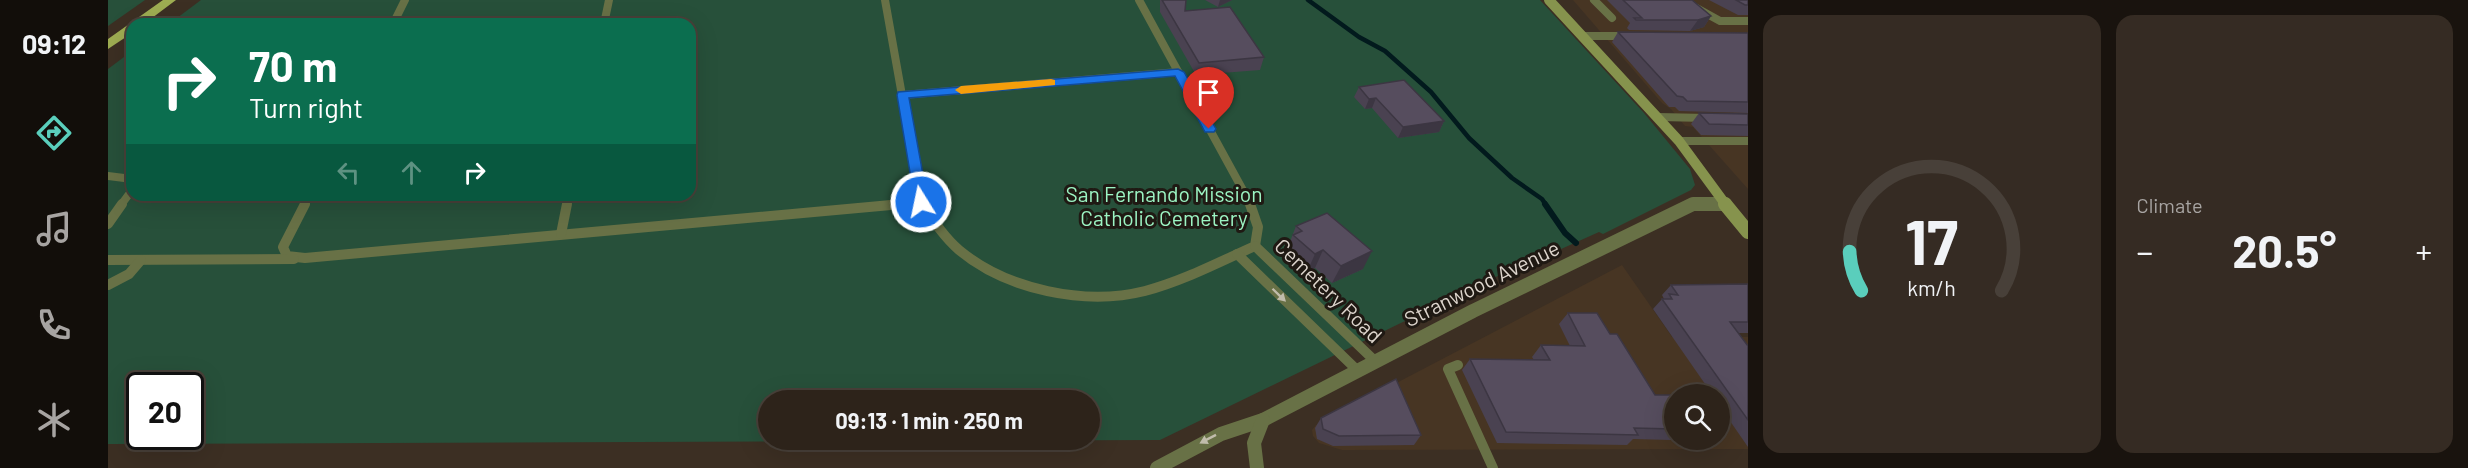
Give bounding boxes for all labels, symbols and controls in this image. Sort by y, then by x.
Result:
text: 09:12 [22,27,86,59]
text: 70 m [249,40,337,90]
icon: right [150,42,228,120]
pin [1183,67,1234,129]
icon: arrive [1192,76,1225,109]
text: Turn right [249,91,363,123]
icon: directions [33,112,75,154]
icon: left [332,156,365,189]
icon: ahead [395,156,428,189]
icon: right [458,156,491,189]
position arrow [889,170,953,234]
park label: San Fernando Mission Catholic Cemetery [1065,181,1263,230]
text: Climate [2137,193,2203,217]
text: 17 [1905,203,1958,277]
icon: music [33,208,75,250]
text: 20.5° [2232,223,2336,277]
text: − [2137,231,2153,271]
text: + [2416,231,2432,271]
street label: Cemetery Road [1270,233,1388,347]
street label: Stranwood Avenue [1400,234,1563,331]
text: km/h [1907,275,1956,300]
one-way arrow [1272,287,1286,301]
icon: phone [33,304,75,346]
speed limit sign: 20 [126,372,204,450]
map controls [1664,384,1730,450]
button: search [1664,384,1730,450]
icon: climate [33,399,75,441]
text: 09:13 · 1 min · 250 m [835,407,1023,433]
one-way arrow [1199,434,1216,444]

